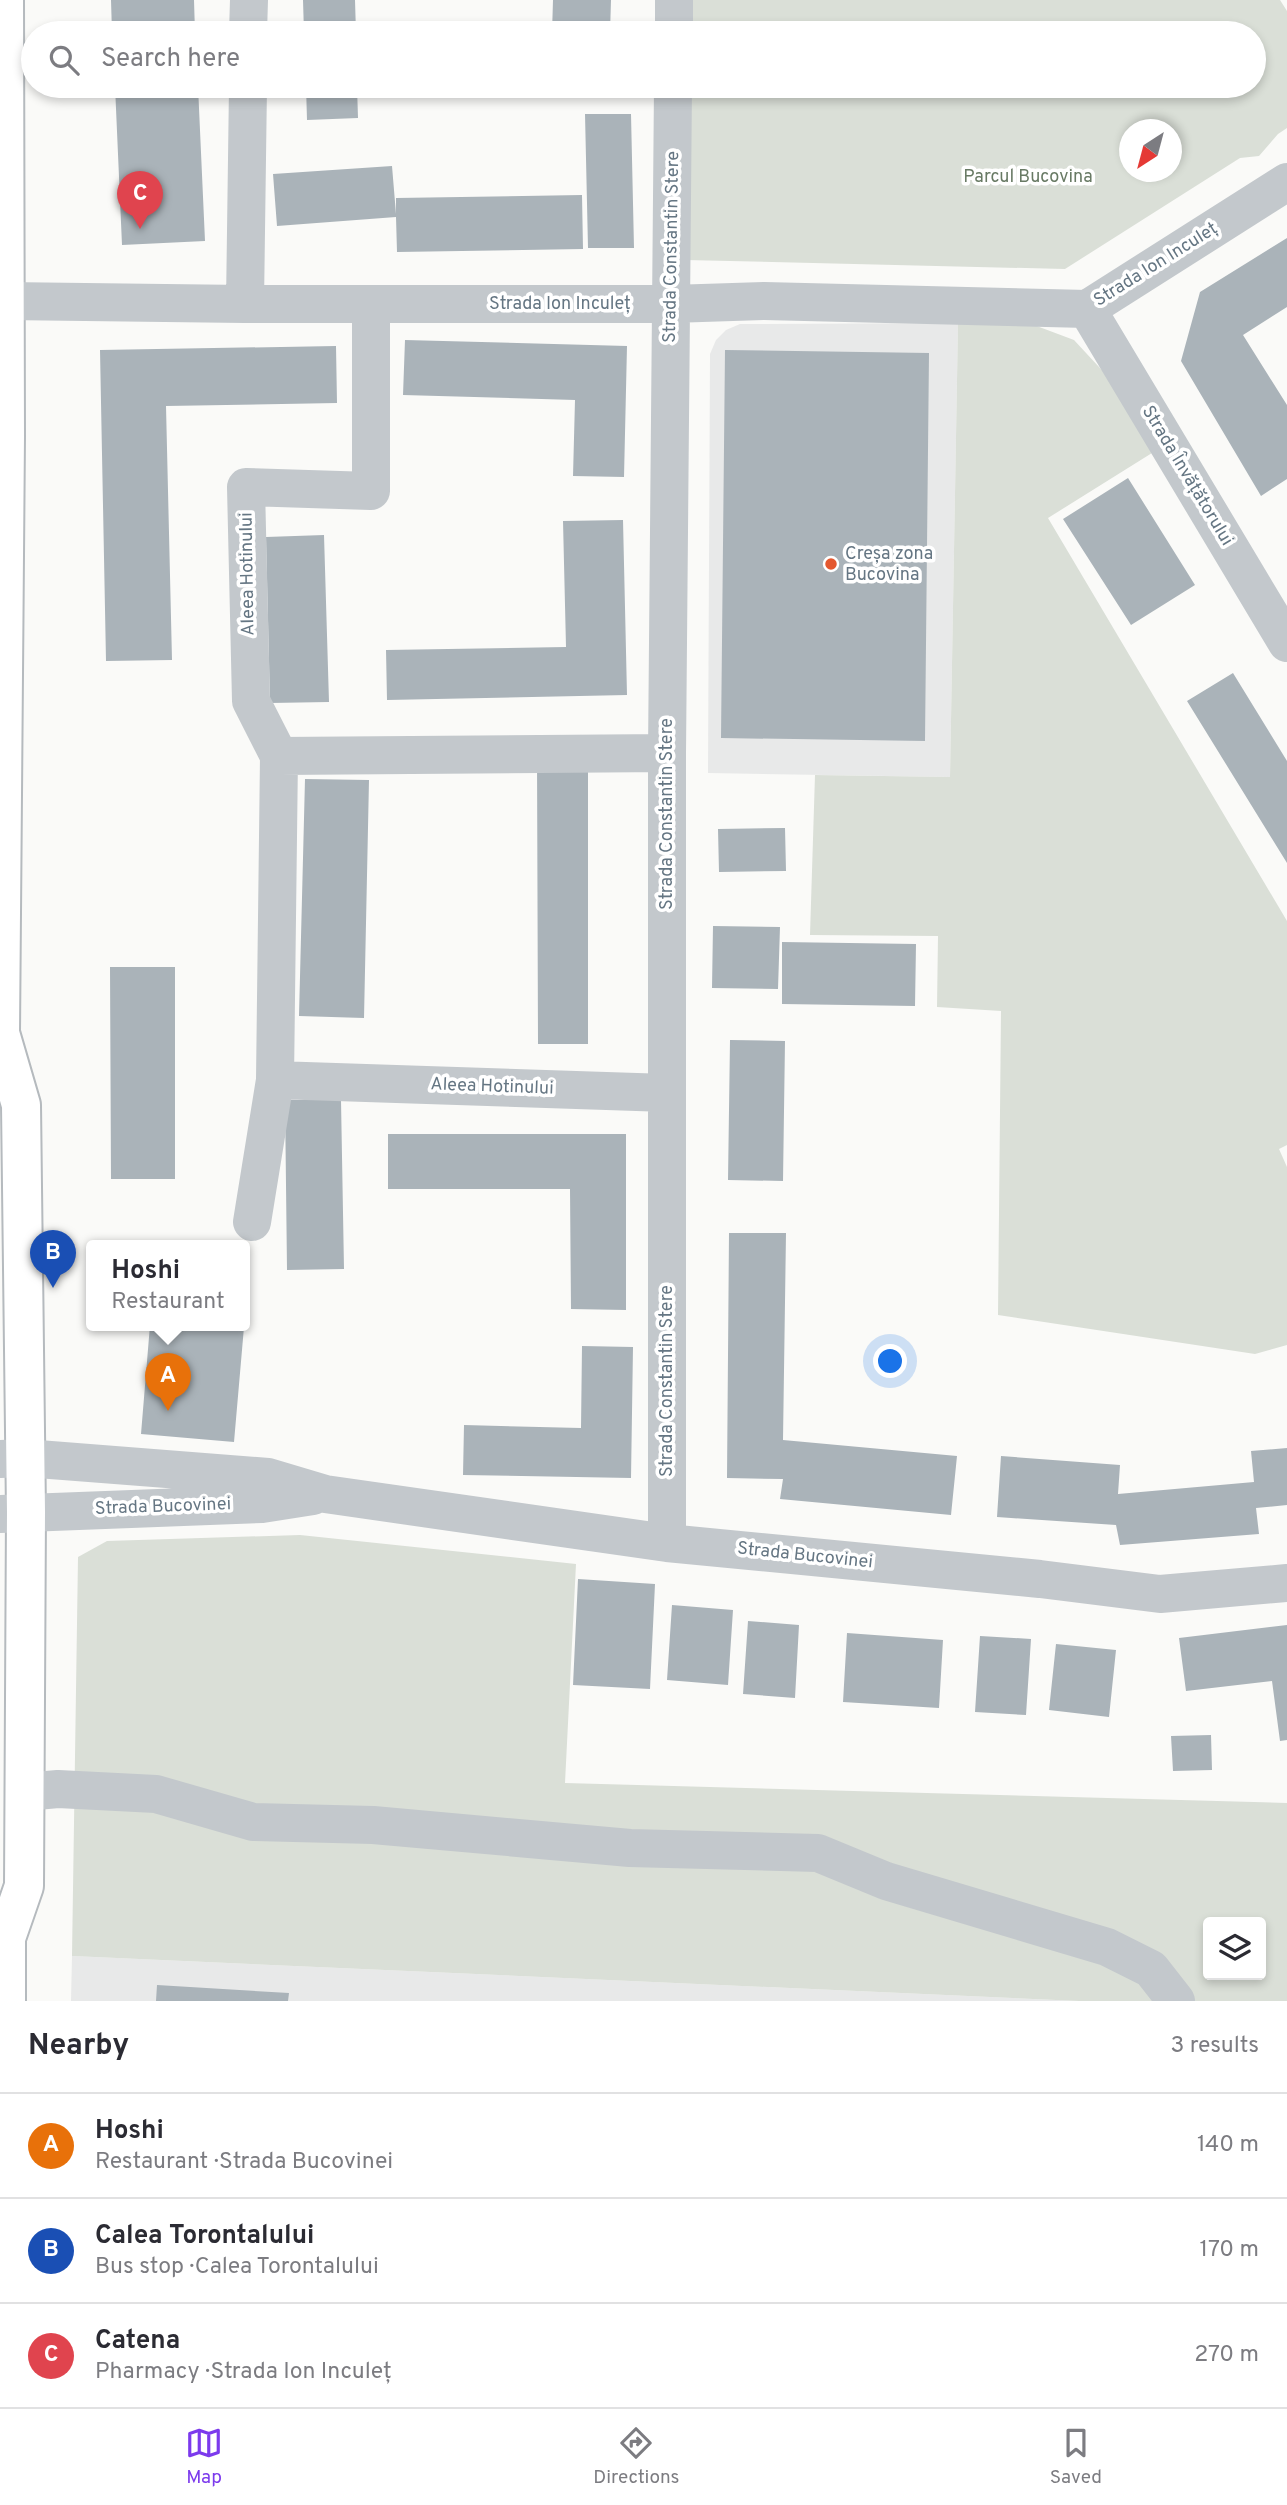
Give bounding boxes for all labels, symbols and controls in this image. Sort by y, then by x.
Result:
search box [21,21,1266,98]
icon: search [45,41,83,79]
text: Search here [101,43,240,76]
north arrow [1119,119,1182,182]
street label: Strada Constantin Stere [659,151,685,343]
park label: Parcul Bucovina [963,166,1093,189]
pin: C [117,171,163,229]
street label: Strada Ion Inculeț [1090,218,1222,312]
street label: Strada Ion Inculeț [489,293,631,316]
street label: Strada Învățătorului [1136,401,1240,550]
street label: Aleea Hotinului [235,512,261,636]
place label: Creșa zona Bucovina [845,543,933,587]
marker: Creșa zona Bucovina [823,556,839,572]
street label: Strada Constantin Stere [656,718,679,910]
street label: Aleea Hotinului [430,1073,554,1101]
pin: B [30,1230,76,1288]
popup [86,1240,250,1331]
text: Hoshi [111,1255,180,1288]
street label: Strada Constantin Stere [656,1285,679,1477]
text: Restaurant [111,1288,225,1317]
your location [873,1344,907,1378]
pin: A [145,1353,191,1411]
street label: Strada Bucovinei [94,1493,232,1521]
street label: Strada Bucovinei [736,1537,874,1575]
map controls [1203,1917,1266,1980]
button: layers [1203,1917,1266,1980]
text: Nearby [28,2028,129,2065]
text: 3 results [1170,2032,1259,2061]
text: Hoshi [95,2115,164,2148]
text: A [43,2131,59,2160]
text: 140 m [1197,2131,1259,2160]
text: Restaurant · Strada Bucovinei [95,2148,393,2177]
text: Calea Torontalului [95,2220,314,2253]
text: B [43,2236,59,2265]
text: 170 m [1200,2236,1259,2265]
text: Bus stop · Calea Torontalului [95,2253,379,2282]
text: Catena [95,2325,180,2358]
text: C [44,2341,58,2370]
text: 270 m [1194,2341,1259,2370]
text: Pharmacy · Strada Ion Inculeț [95,2358,392,2387]
tab: Map [185,2424,223,2490]
tab: Directions [593,2424,680,2490]
tab: Saved [1050,2424,1102,2490]

